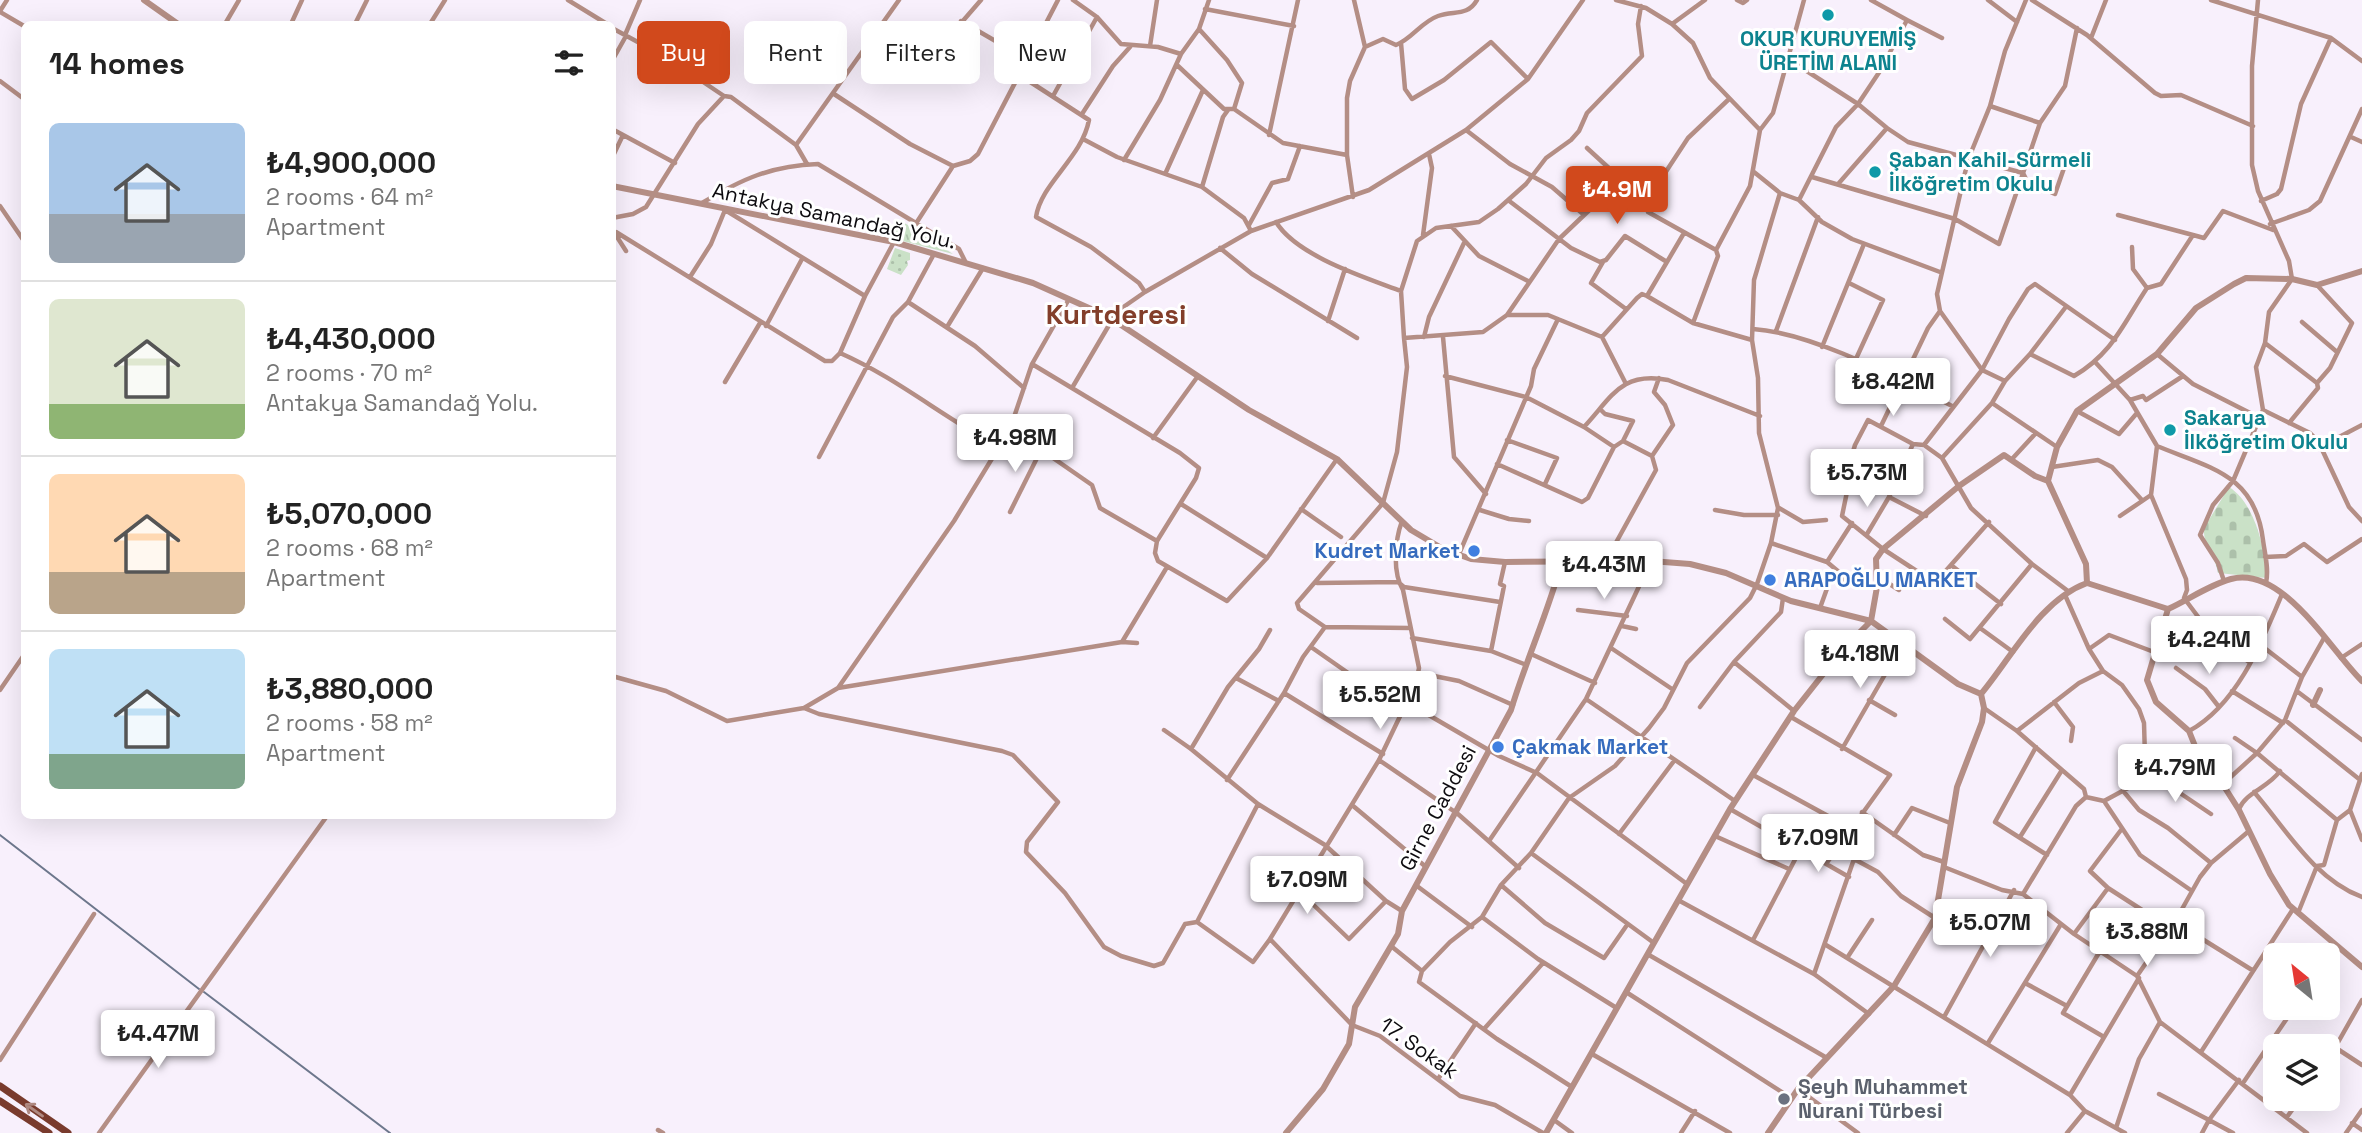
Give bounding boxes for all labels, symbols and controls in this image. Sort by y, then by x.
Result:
marker: OKUR KURUYEMİŞ ÜRETİM ALANI [1820,7,1836,23]
chip: Buy [637,21,730,84]
chip: Rent [744,21,847,84]
chip: Filters [861,21,980,84]
chip: New [994,21,1091,84]
place label: OKUR KURUYEMİŞ ÜRETİM ALANI [1740,25,1916,76]
text: 14 homes [49,44,185,83]
icon: filters [550,44,588,82]
text: ₺4,900,000 [266,143,436,182]
place label: Şaban Kahil-Sürmeli İlköğretim Okulu [1889,146,2091,197]
icon: home [105,151,189,235]
marker: Şaban Kahil-Sürmeli İlköğretim Okulu [1867,164,1883,180]
pin: ₺4.9M [1568,166,1666,226]
text: ₺4.9M [1582,174,1652,204]
street label: Antakya Samandağ Yolu. [710,176,958,255]
text: 2 rooms · 64 m² [266,182,433,212]
text: Apartment [266,212,386,242]
district label: Kurtderesi [1046,296,1186,332]
text: ₺4,430,000 [266,319,436,358]
icon: home [105,327,189,411]
text: 2 rooms · 70 m² [266,358,432,388]
pin: ₺8.42M [1836,358,1950,418]
text: ₺8.42M [1851,366,1935,396]
text: Antakya Samandağ Yolu. [266,388,538,418]
place label: Sakarya İlköğretim Okulu [2184,404,2348,455]
pin: ₺4.98M [958,414,1072,474]
text: ₺4.98M [973,422,1057,452]
marker: Sakarya İlköğretim Okulu [2162,422,2178,438]
pin: ₺5.73M [1810,449,1924,509]
text: ₺5.73M [1826,457,1908,487]
text: ₺5,070,000 [266,494,432,533]
icon: home [105,502,189,586]
text: 2 rooms · 68 m² [266,533,433,563]
place label: Kudret Market [1315,537,1460,564]
pin: ₺4.43M [1547,542,1661,601]
marker: Kudret Market [1466,543,1482,559]
text: ₺4.43M [1562,549,1646,579]
text: Apartment [266,563,386,593]
place label: ARAPOĞLU MARKET [1784,566,1977,593]
marker: ARAPOĞLU MARKET [1762,572,1778,588]
pin: ₺4.24M [2152,616,2266,676]
text: ₺4.24M [2167,624,2251,654]
pin: ₺4.18M [1803,630,1917,690]
text: ₺4.18M [1821,638,1899,668]
text: ₺3,880,000 [266,669,433,708]
pin: ₺5.52M [1323,672,1437,731]
icon: home [105,677,189,761]
text: ₺5.52M [1339,679,1421,709]
text: 2 rooms · 58 m² [266,708,433,738]
place label: Çakmak Market [1512,733,1668,760]
text: Apartment [266,738,386,768]
marker: Çakmak Market [1490,739,1506,755]
street label: Girne Caddesi [1393,740,1482,875]
pin: ₺4.79M [2118,744,2232,804]
text: ₺4.79M [2134,752,2216,782]
pin: ₺7.09M [1761,814,1875,874]
text: ₺7.09M [1777,822,1859,852]
pin: ₺7.09M [1250,856,1364,916]
text: ₺7.09M [1266,864,1348,894]
pin: ₺5.07M [1933,900,2047,959]
text: ₺5.07M [1949,907,2031,937]
pin: ₺3.88M [2090,908,2204,968]
text: ₺3.88M [2106,916,2188,946]
north arrow [2263,943,2340,1020]
map controls [2263,943,2340,1111]
pin: ₺4.47M [101,1010,215,1070]
street label: 17. Sokak [1375,1011,1464,1084]
text: ₺4.47M [117,1018,199,1048]
button: layers [2263,1034,2340,1111]
place label: Şeyh Muhammet Nurani Türbesi [1798,1073,1968,1124]
marker: Şeyh Muhammet Nurani Türbesi [1776,1091,1792,1107]
one-way arrow [25,1103,44,1117]

